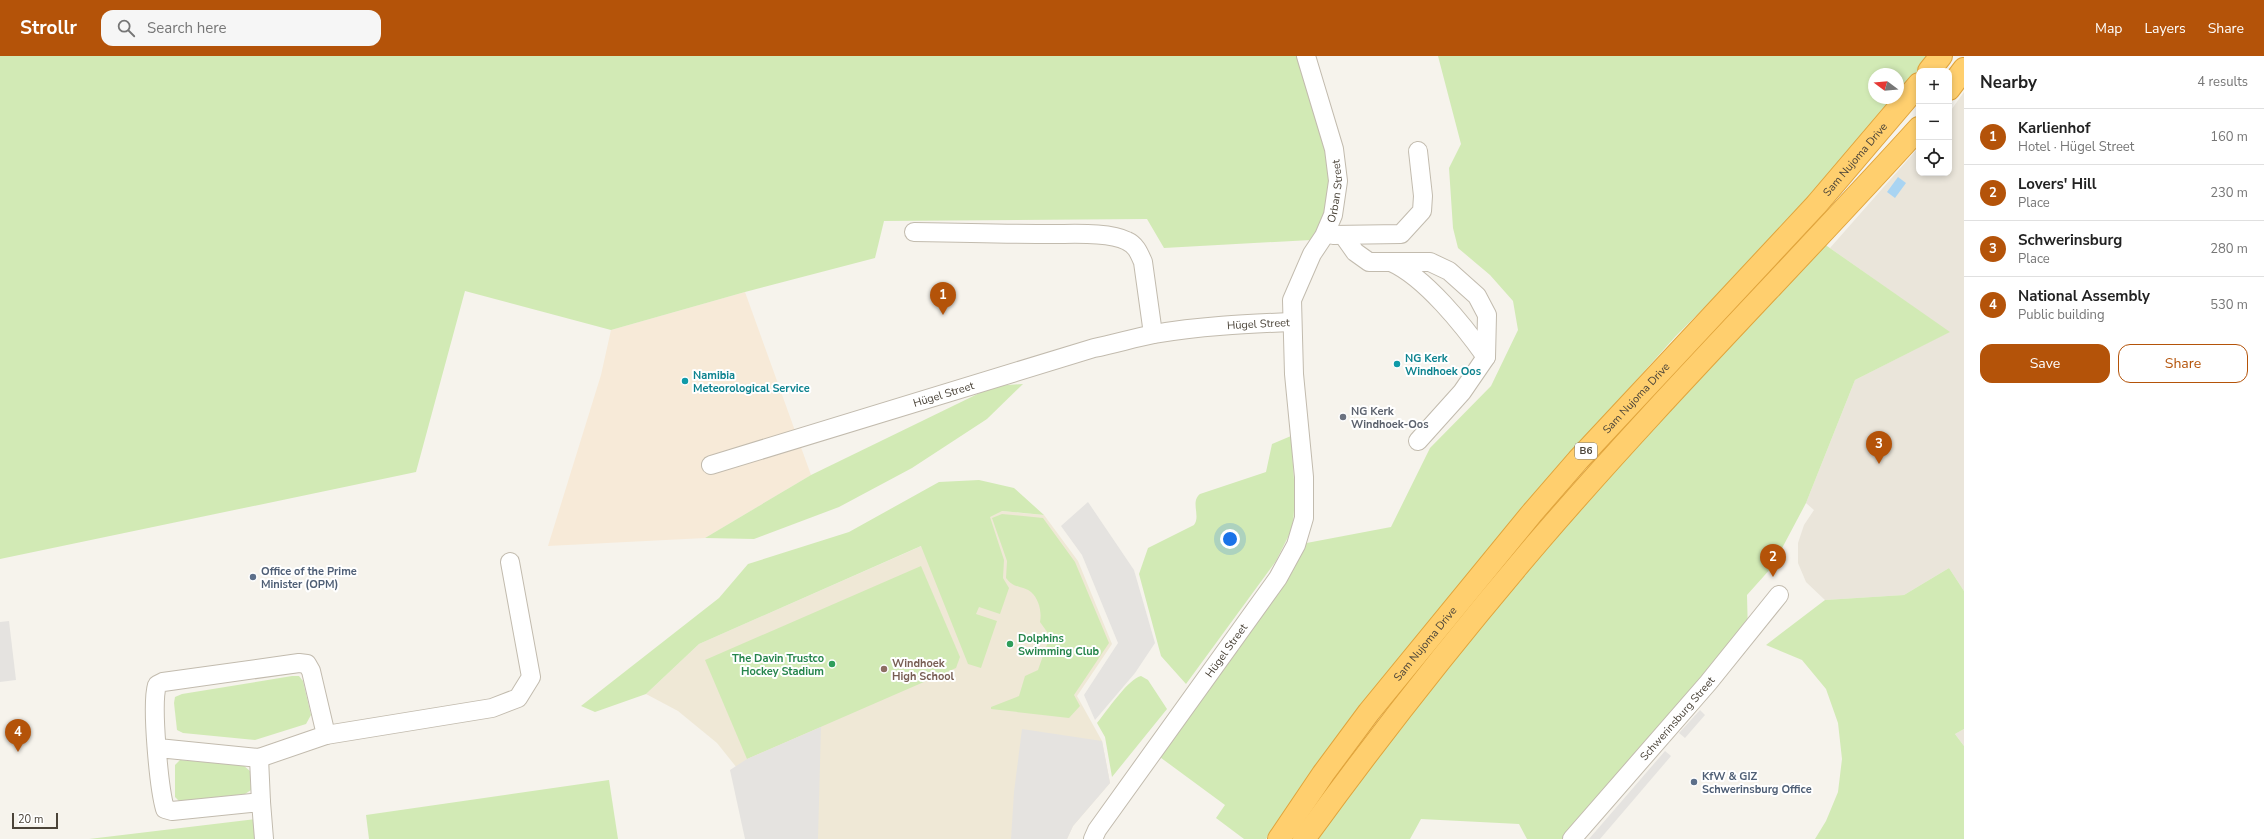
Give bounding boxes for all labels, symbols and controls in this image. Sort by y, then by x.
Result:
search box [101,10,381,46]
text: Strollr [20,15,77,41]
icon: search [115,17,137,39]
text: Search here [147,18,227,38]
text: Map [2095,19,2122,38]
text: Layers [2144,19,2186,38]
text: Share [2208,19,2244,38]
north arrow [1868,68,1904,104]
map controls [1916,68,1952,176]
button: + [1916,68,1952,104]
text: Nearby [1980,71,2037,94]
text: 4 results [2197,73,2248,91]
button: − [1916,104,1952,140]
text: Karlienhof [2018,118,2090,138]
street label: Sam Nujoma Drive [1819,119,1891,199]
text: 1 [1989,128,1997,146]
text: 160 m [2210,128,2248,146]
text: Hotel · Hügel Street [2018,138,2134,156]
button: locate [1916,140,1952,176]
street label: Orban Street [1323,159,1346,225]
text: Lovers' Hill [2018,174,2097,194]
text: 2 [1989,184,1997,202]
text: 230 m [2210,184,2248,202]
text: Place [2018,194,2050,212]
text: Schwerinsburg [2018,230,2122,250]
text: 3 [1989,240,1997,258]
text: 280 m [2210,240,2248,258]
text: Place [2018,250,2050,268]
pin: 1 [930,282,956,315]
text: National Assembly [2018,286,2150,306]
text: 4 [1989,296,1997,314]
text: 530 m [2210,296,2248,314]
text: Public building [2018,306,2105,324]
street label: Hügel Street [1226,315,1290,333]
button: Save [1980,344,2110,383]
button: Share [2118,344,2248,383]
place label: NG Kerk Windhoek Oos [1405,351,1481,379]
marker: NG Kerk Windhoek Oos [1392,359,1402,369]
street label: Sam Nujoma Drive [1599,359,1673,437]
place label: Namibia Meteorological Service [693,368,810,396]
marker: Namibia Meteorological Service [680,376,690,386]
street label: Hügel Street [911,378,976,410]
place label: NG Kerk Windhoek-Oos [1351,404,1429,432]
marker: NG Kerk Windhoek-Oos [1338,412,1348,422]
pin: 3 [1866,431,1892,464]
road number: B6 [1575,443,1597,459]
your location [1220,529,1240,549]
pin: 2 [1760,544,1786,577]
place label: Office of the Prime Minister (OPM) [261,564,357,592]
marker: Office of the Prime Minister (OPM) [248,572,258,582]
street label: Sam Nujoma Drive [1390,603,1460,684]
street label: Hügel Street [1202,620,1251,680]
place label: Dolphins Swimming Club [1018,631,1100,659]
marker: Dolphins Swimming Club [1005,639,1015,649]
place label: The Davin Trustco Hockey Stadium [732,651,824,679]
place label: Windhoek High School [892,656,955,684]
marker: The Davin Trustco Hockey Stadium [827,659,837,669]
marker: Windhoek High School [879,664,889,674]
street label: Schwerinsburg Street [1636,673,1718,764]
pin: 4 [5,719,31,752]
place label: KfW & GIZ Schwerinsburg Office [1702,769,1812,797]
marker: KfW & GIZ Schwerinsburg Office [1689,777,1699,787]
scale bar [12,811,58,830]
text: 20 m [18,812,43,827]

